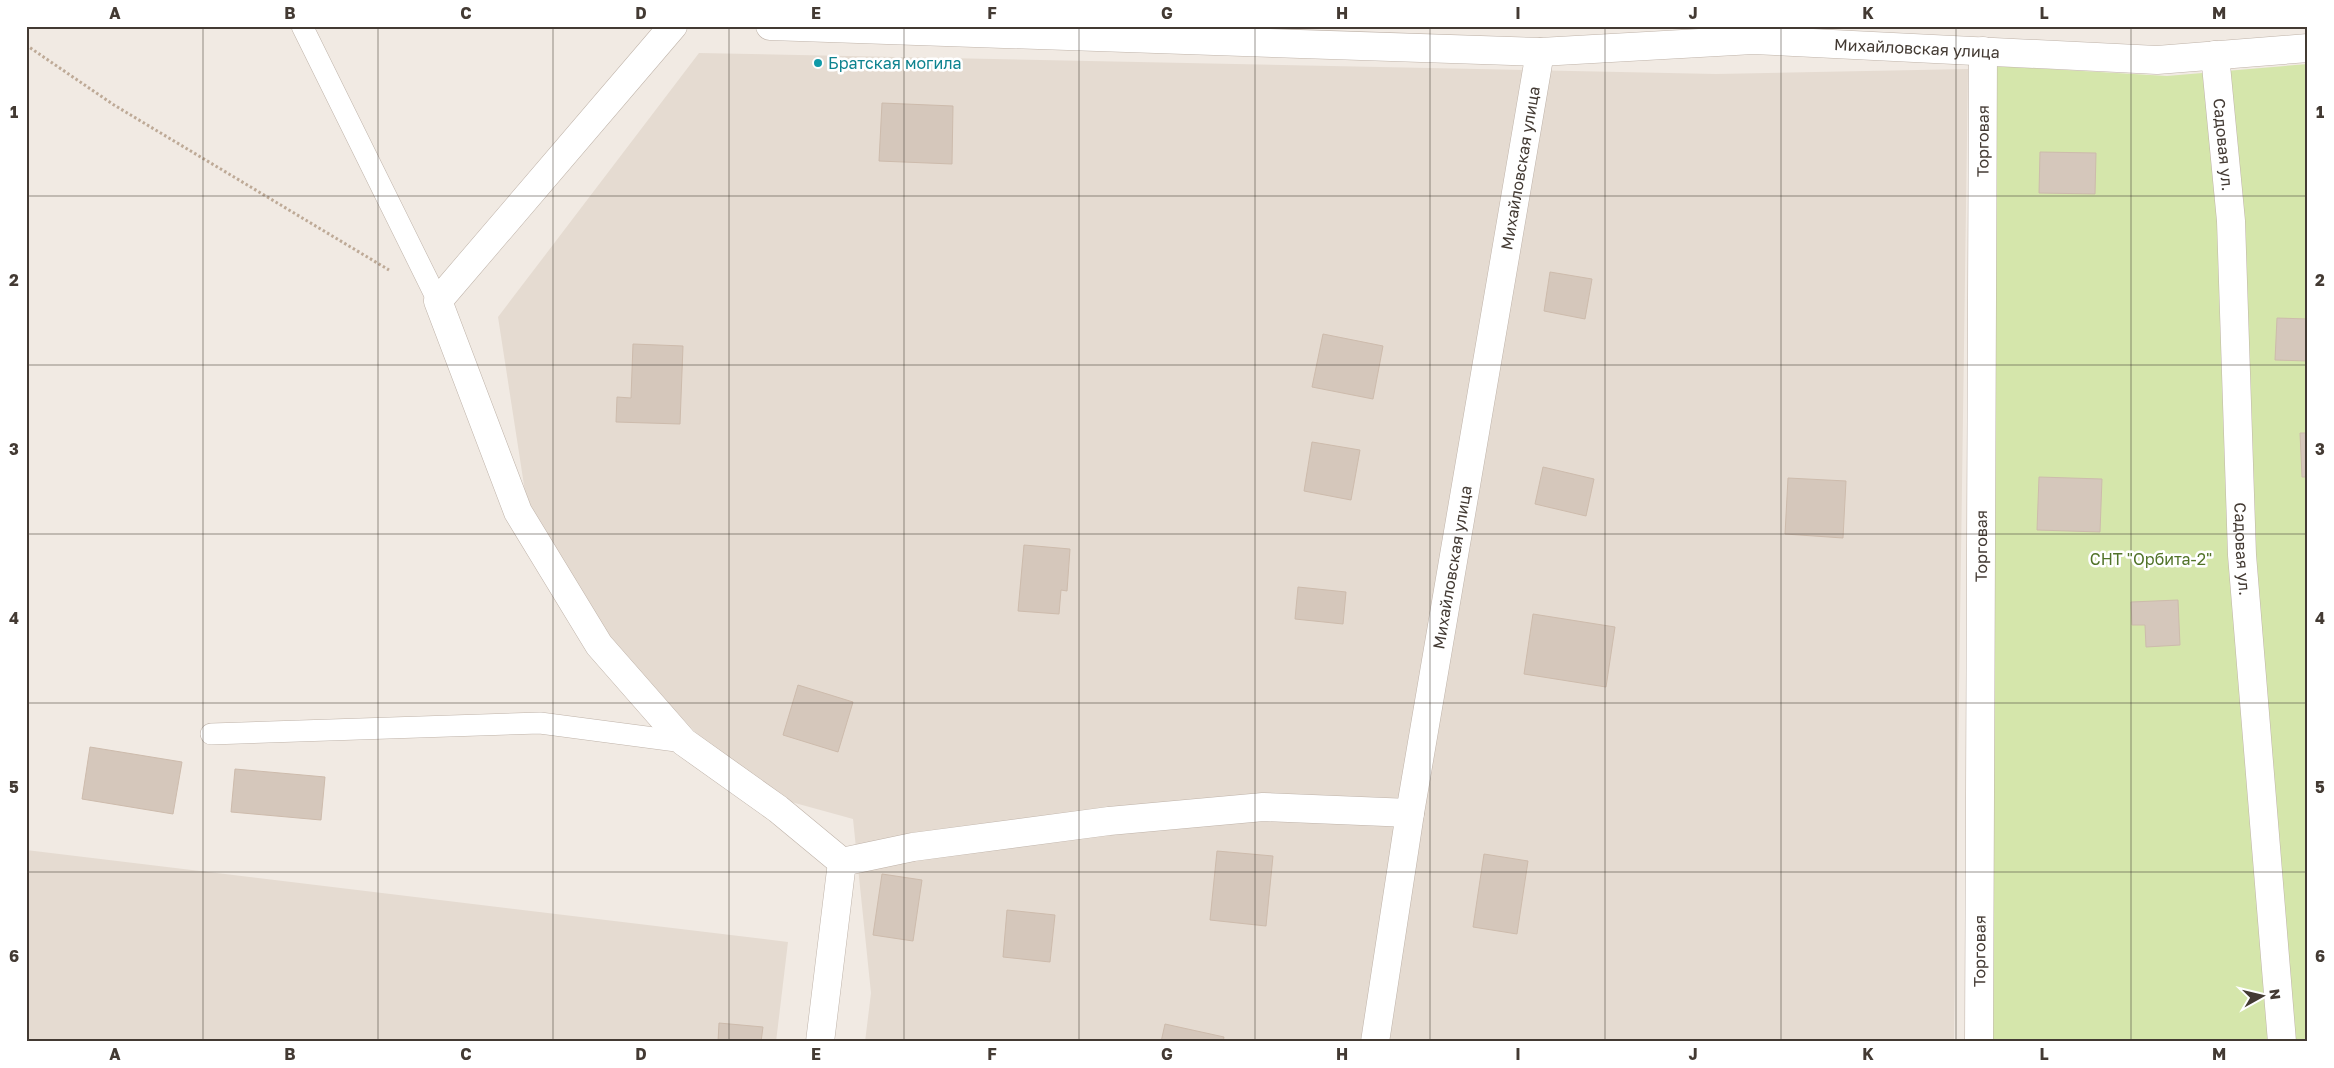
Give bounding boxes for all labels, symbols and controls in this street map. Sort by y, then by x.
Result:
text: A [109,3,121,23]
text: B [284,3,296,23]
text: C [460,3,472,23]
text: D [635,3,647,23]
text: E [811,3,821,23]
text: F [987,3,997,23]
text: G [1161,3,1173,23]
text: H [1336,3,1348,23]
text: I [1515,3,1521,23]
text: J [1688,3,1698,23]
text: K [1862,3,1874,23]
text: L [2039,3,2049,23]
text: M [2212,3,2226,23]
street label: Михайловская улица [1834,34,2000,62]
place label: Братская могила [828,53,962,73]
marker: Братская могила [812,57,824,69]
street label: Михайловская улица [1496,85,1544,251]
street label: Садовая ул. [2209,97,2238,192]
text: 1 [10,102,18,122]
text: 1 [2316,102,2324,122]
street label: Торговая [1972,105,1993,177]
text: 2 [9,270,19,290]
text: 2 [2315,270,2325,290]
text: 3 [9,439,19,459]
text: 3 [2315,439,2325,459]
street label: Михайловская улица [1428,484,1476,651]
street label: Садовая ул. [2230,502,2255,596]
street label: Торговая [1971,510,1991,582]
park label: СНТ "Орбита-2" [2090,549,2212,569]
text: 4 [9,608,19,628]
text: 4 [2315,608,2325,628]
text: 5 [9,777,19,797]
text: 5 [2315,777,2325,797]
street label: Торговая [1969,915,1990,987]
text: 6 [9,946,19,966]
text: 6 [2315,946,2325,966]
north arrow [2236,970,2286,1020]
text: N [2266,988,2285,1001]
text: A [109,1044,121,1064]
text: B [284,1044,296,1064]
text: C [460,1044,472,1064]
text: D [635,1044,647,1064]
text: E [811,1044,821,1064]
text: F [987,1044,997,1064]
text: G [1161,1044,1173,1064]
text: H [1336,1044,1348,1064]
text: I [1515,1044,1521,1064]
text: J [1688,1044,1698,1064]
text: K [1862,1044,1874,1064]
text: L [2039,1044,2049,1064]
text: M [2212,1044,2226,1064]

